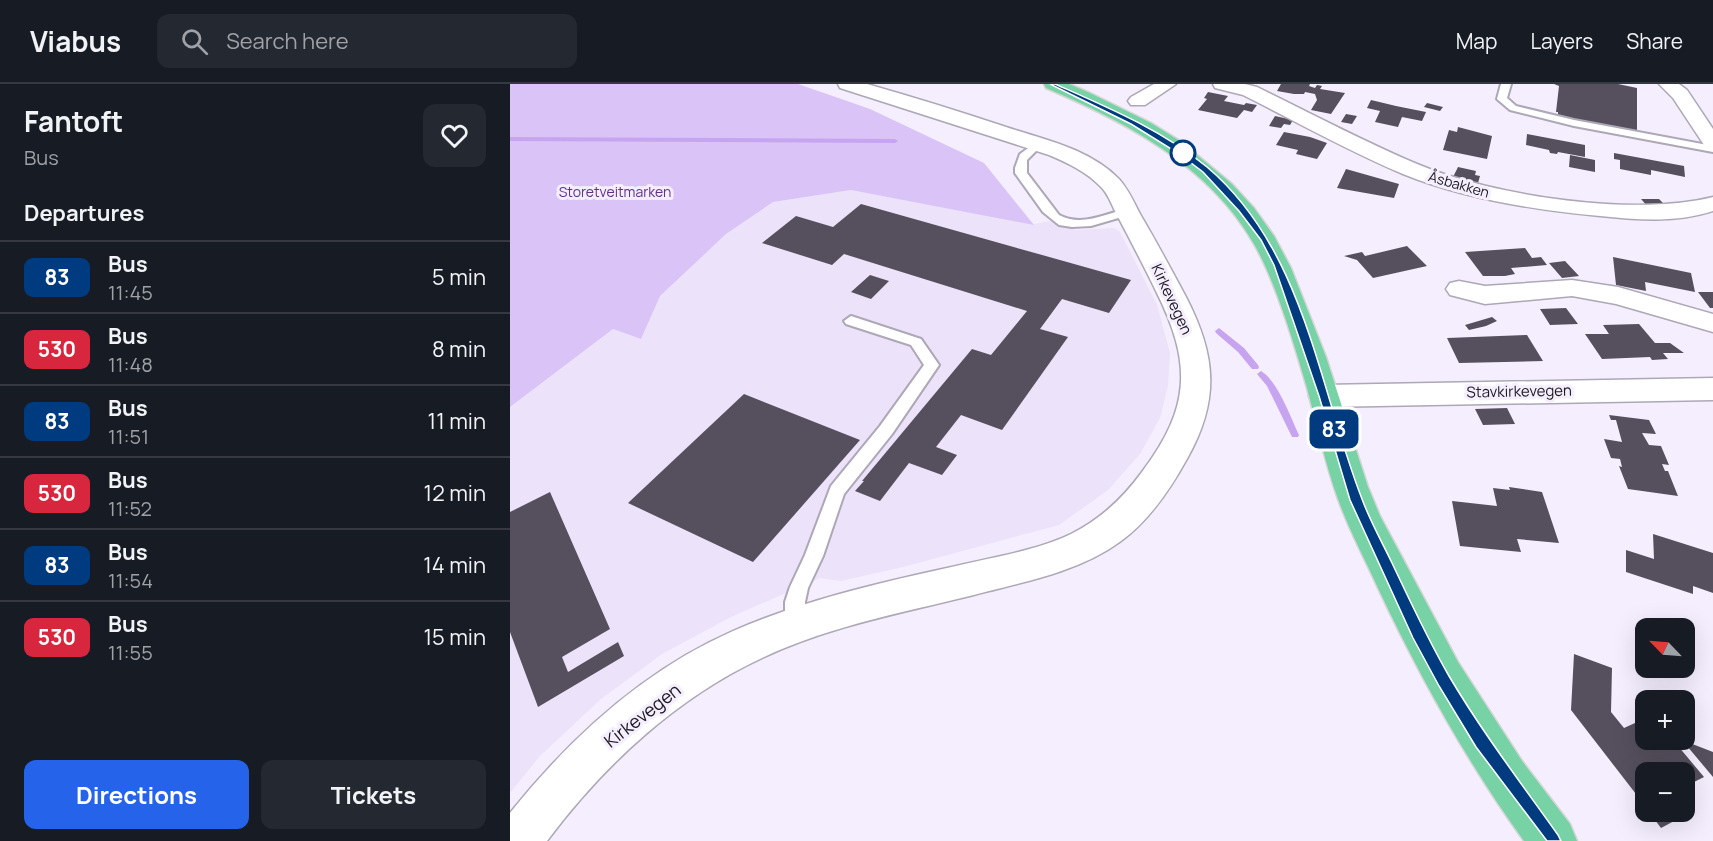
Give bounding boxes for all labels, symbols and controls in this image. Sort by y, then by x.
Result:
search box [157,14,577,68]
text: Viabus [30,22,121,60]
icon: search [178,25,211,58]
text: Search here [226,26,349,56]
text: Map [1456,27,1497,55]
text: Layers [1530,27,1593,55]
text: Share [1626,27,1683,55]
text: Fantoft [24,102,123,140]
button: heart [423,104,486,167]
unlabelled marker [1170,140,1196,166]
text: Bus [24,144,59,171]
street label: Åsbakken [1426,166,1492,202]
park label: Storetveitmarken [559,182,671,201]
text: Departures [24,198,144,228]
text: Bus [108,249,148,279]
street label: Kirkevegen [1146,260,1198,338]
text: 5 min [432,262,486,292]
text: 83 [44,263,70,291]
text: 11:45 [108,279,153,306]
text: Bus [108,321,148,351]
text: 8 min [432,334,486,364]
text: 530 [38,335,76,363]
text: 11:48 [108,351,153,378]
street label: Stavkirkevegen [1466,380,1572,402]
text: Bus [108,393,148,423]
text: 11 min [428,406,486,436]
text: 83 [44,407,70,435]
line badge: 83 [1307,410,1361,448]
text: 83 [1321,415,1347,443]
text: 11:51 [108,423,149,450]
text: Bus [108,465,148,495]
text: 12 min [424,478,486,508]
text: 530 [38,479,76,507]
text: 11:52 [108,495,152,522]
text: Bus [108,537,148,567]
text: 14 min [423,550,486,580]
text: 83 [44,551,70,579]
text: 11:54 [108,567,153,594]
text: Bus [108,609,148,639]
north arrow [1635,618,1695,678]
map controls [1635,618,1695,822]
text: 15 min [423,622,486,652]
text: 530 [38,623,76,651]
text: 11:55 [108,639,153,666]
street label: Kirkevegen [599,677,685,753]
button: + [1635,690,1695,750]
button: Directions [24,760,249,829]
button: Tickets [261,760,486,829]
button: − [1635,762,1695,822]

